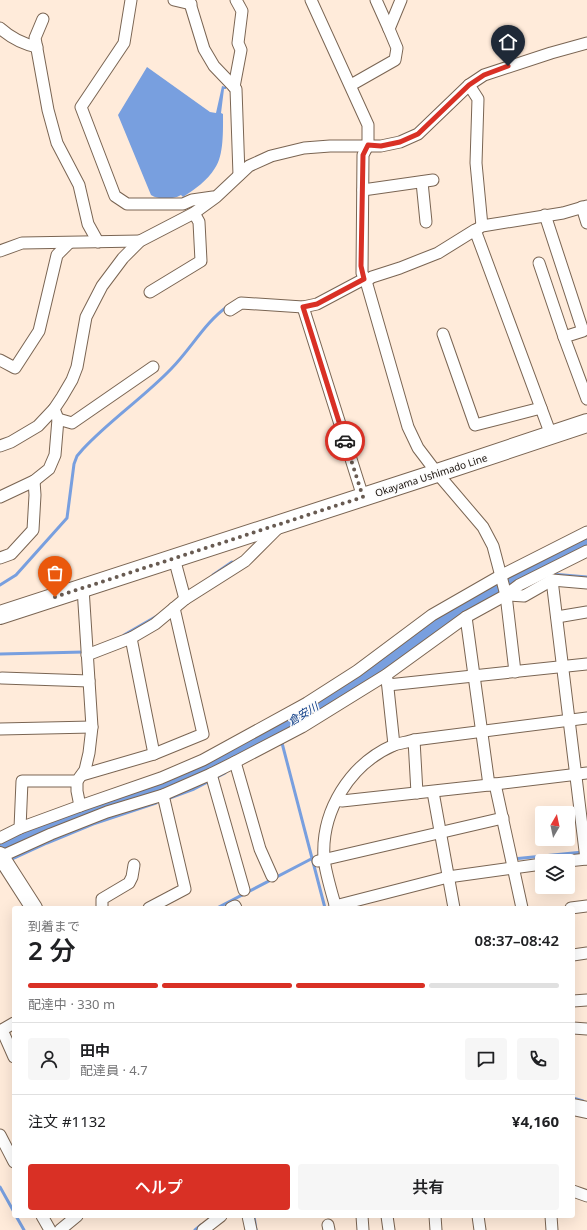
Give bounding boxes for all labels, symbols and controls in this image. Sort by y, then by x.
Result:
pin [491,25,525,66]
icon: home [497,31,519,53]
courier [325,421,365,461]
icon: car [334,430,356,452]
street label: Okayama Ushimado Line [373,450,489,500]
pin [38,556,72,597]
icon: bag [44,562,66,584]
water label: 倉安川 [285,698,322,728]
north arrow [535,806,575,846]
map controls [535,806,575,894]
button: layers [535,854,575,894]
text: 到着まで [28,917,80,935]
text: 08:37–08:42 [475,930,559,950]
text: 2 分 [28,932,76,968]
text: 配達中 · 330 m [28,995,115,1013]
button: person [28,1038,70,1080]
button: chat [465,1038,507,1080]
button: phone [517,1038,559,1080]
text: 田中 [80,1040,110,1060]
text: 配達員 · 4.7 [80,1061,148,1079]
text: 注文 #1132 [28,1111,106,1131]
text: ¥4,160 [512,1111,559,1131]
button: ヘルプ [28,1164,290,1210]
button: 共有 [298,1164,559,1210]

